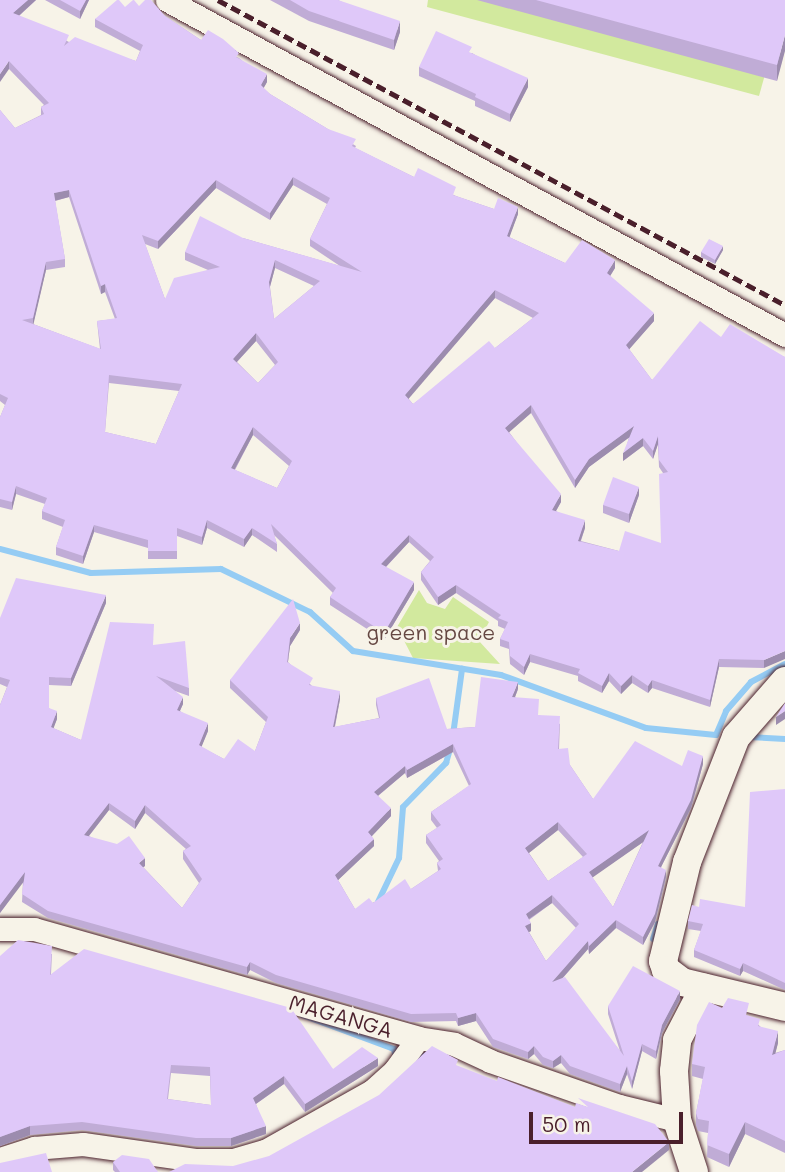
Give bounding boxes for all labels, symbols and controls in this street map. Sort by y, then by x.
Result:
park label: green space [367,619,495,645]
street label: MAGANGA [286,989,396,1043]
scale bar [533,1098,687,1142]
text: 50 m [542,1110,591,1137]

